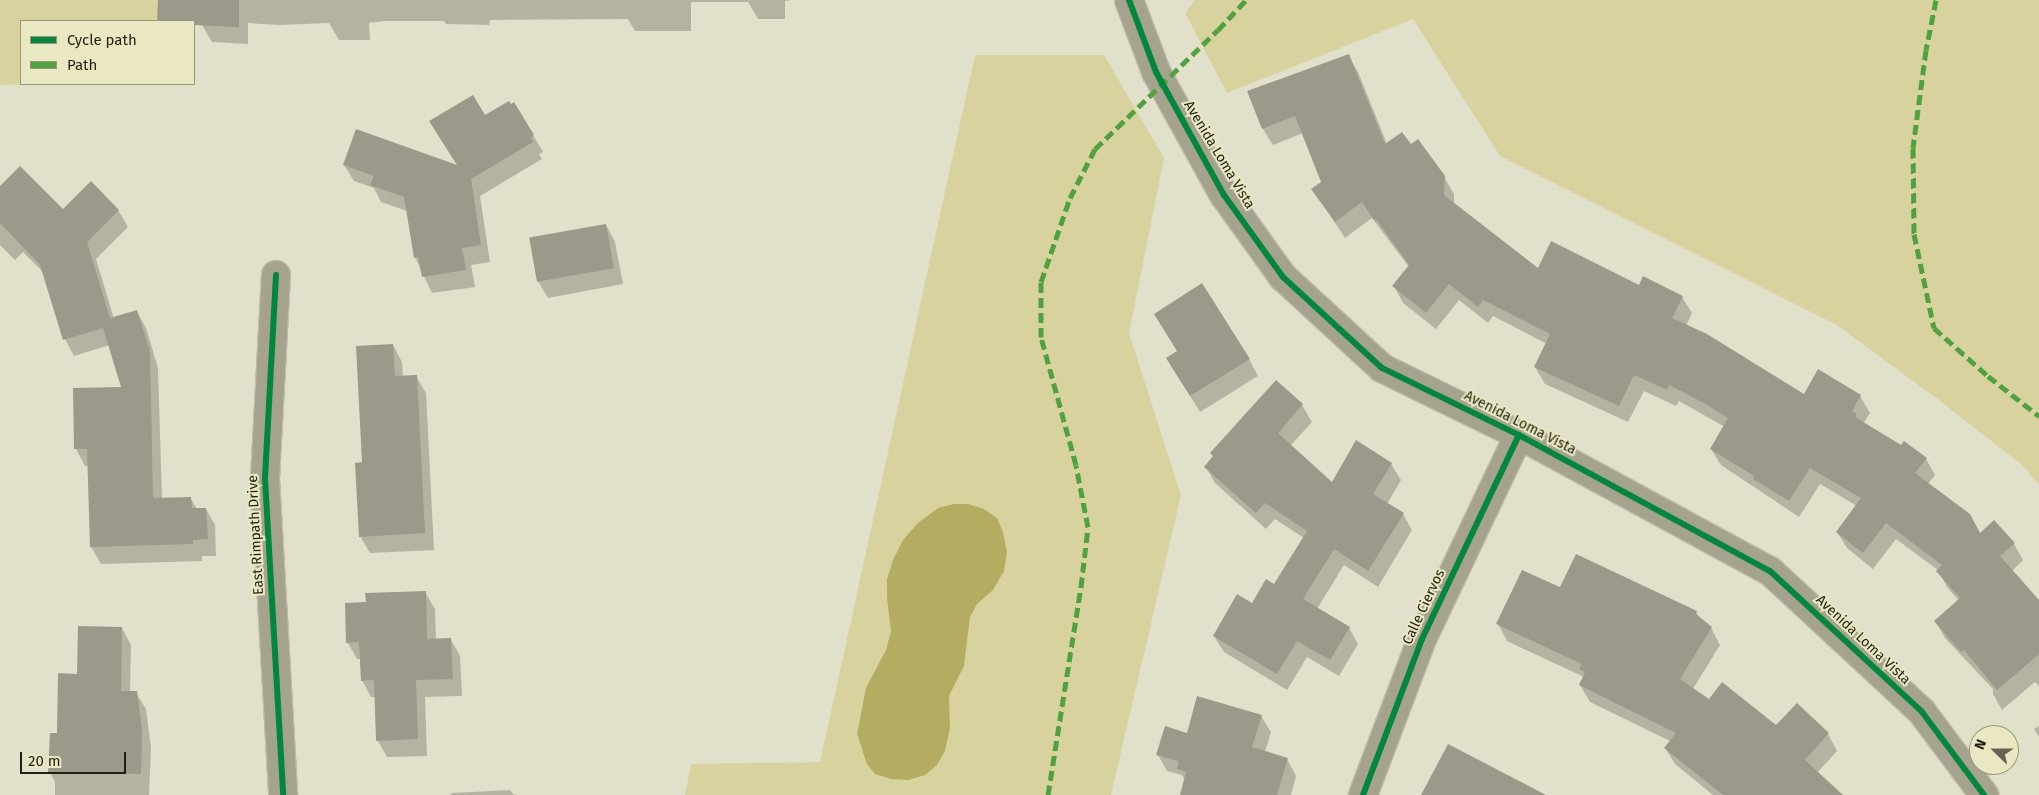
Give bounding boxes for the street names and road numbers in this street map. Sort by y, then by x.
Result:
street label: Avenida Loma Vista [1180,98,1258,212]
street label: Avenida Loma Vista [1461,388,1579,458]
street label: East Rimpath Drive [244,475,268,595]
street label: Calle Ciervos [1399,567,1449,647]
street label: Avenida Loma Vista [1812,592,1914,688]

